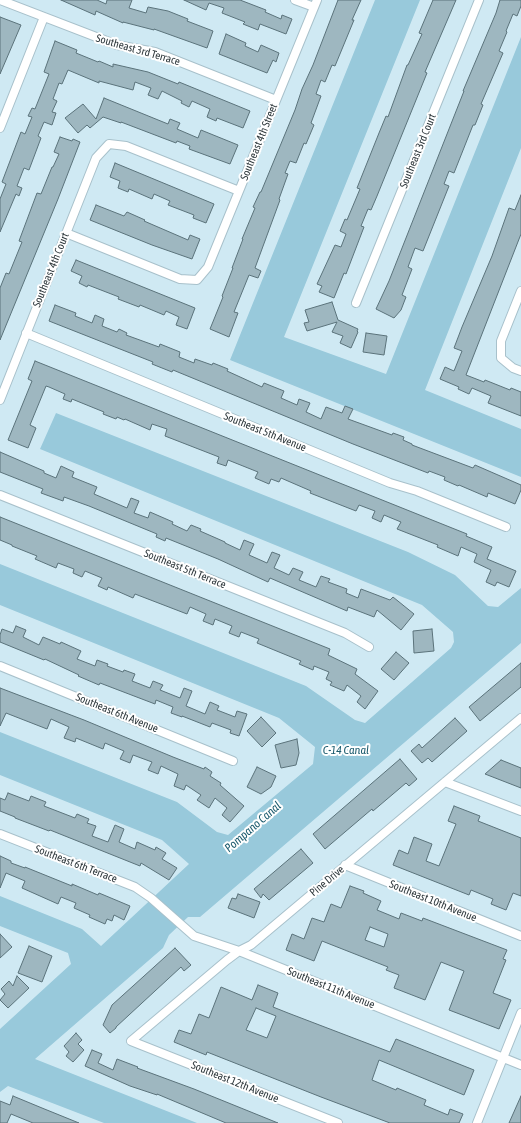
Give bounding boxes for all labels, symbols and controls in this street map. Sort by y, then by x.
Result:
street label: Southeast 3rd Terrace [94,32,182,68]
street label: Southeast 4th Street [238,102,280,182]
street label: Southeast 3rd Court [397,112,439,190]
street label: Southeast 4th Court [30,231,72,309]
street label: Southeast 5th Avenue [222,409,308,455]
street label: Southeast 5th Terrace [142,547,228,591]
street label: Southeast 6th Avenue [74,690,160,736]
water label: C-14 Canal [323,743,369,757]
water label: Pompano Canal [222,799,284,855]
street label: Southeast 6th Terrace [33,842,119,886]
street label: Pine Drive [307,863,347,899]
street label: Southeast 10th Avenue [387,877,479,925]
street label: Southeast 11th Avenue [285,964,377,1012]
street label: Southeast 12th Avenue [189,1058,281,1106]

